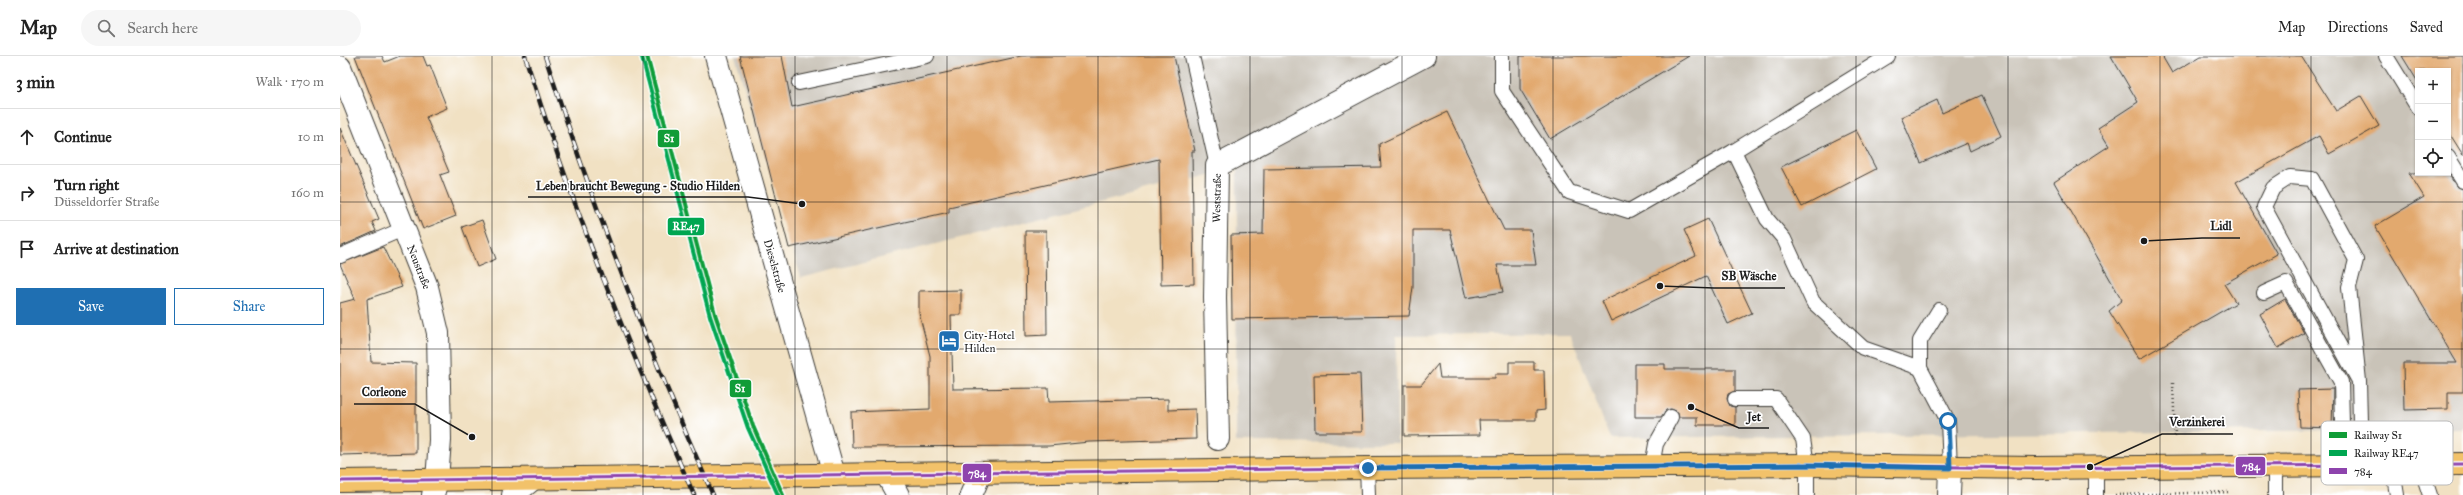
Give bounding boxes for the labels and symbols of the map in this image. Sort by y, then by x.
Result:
line badge: S1 [657,129,680,148]
text: S1 [664,132,675,145]
callout: Leben braucht Bewegung - Studio Hilden [528,173,748,197]
street label: Weststraße [1210,173,1224,223]
text: Leben braucht Bewegung - Studio Hilden [536,179,740,194]
callout: Lidl [2202,214,2240,238]
line badge: RE47 [667,217,705,236]
text: Lidl [2210,219,2232,233]
text: RE47 [672,220,700,234]
street label: Dieselstraße [761,238,788,295]
street label: Neustraße [404,243,433,292]
callout: SB Wäsche [1714,264,1785,288]
text: SB Wäsche [1722,269,1776,283]
hotel icon: City-Hotel Hilden [936,328,962,354]
place label: City-Hotel Hilden [964,329,1015,355]
line badge: S1 [729,379,752,398]
callout: Corleone [354,380,415,404]
text: S1 [735,382,746,395]
text: Corleone [362,385,406,399]
callout: Jet [1739,404,1769,428]
text: Jet [1745,410,1762,425]
callout: Verzinkerei [2162,410,2233,434]
route start [1939,412,1957,430]
text: Verzinkerei [2168,415,2225,429]
legend [2321,421,2453,485]
text: Railway S1 [2354,429,2402,442]
text: Railway RE47 [2354,447,2419,460]
line badge: 784 [2235,456,2266,476]
route end [1359,459,1377,477]
text: 784 [2242,460,2261,474]
line badge: 784 [962,463,992,483]
text: 784 [2354,465,2373,478]
text: 784 [968,467,987,481]

